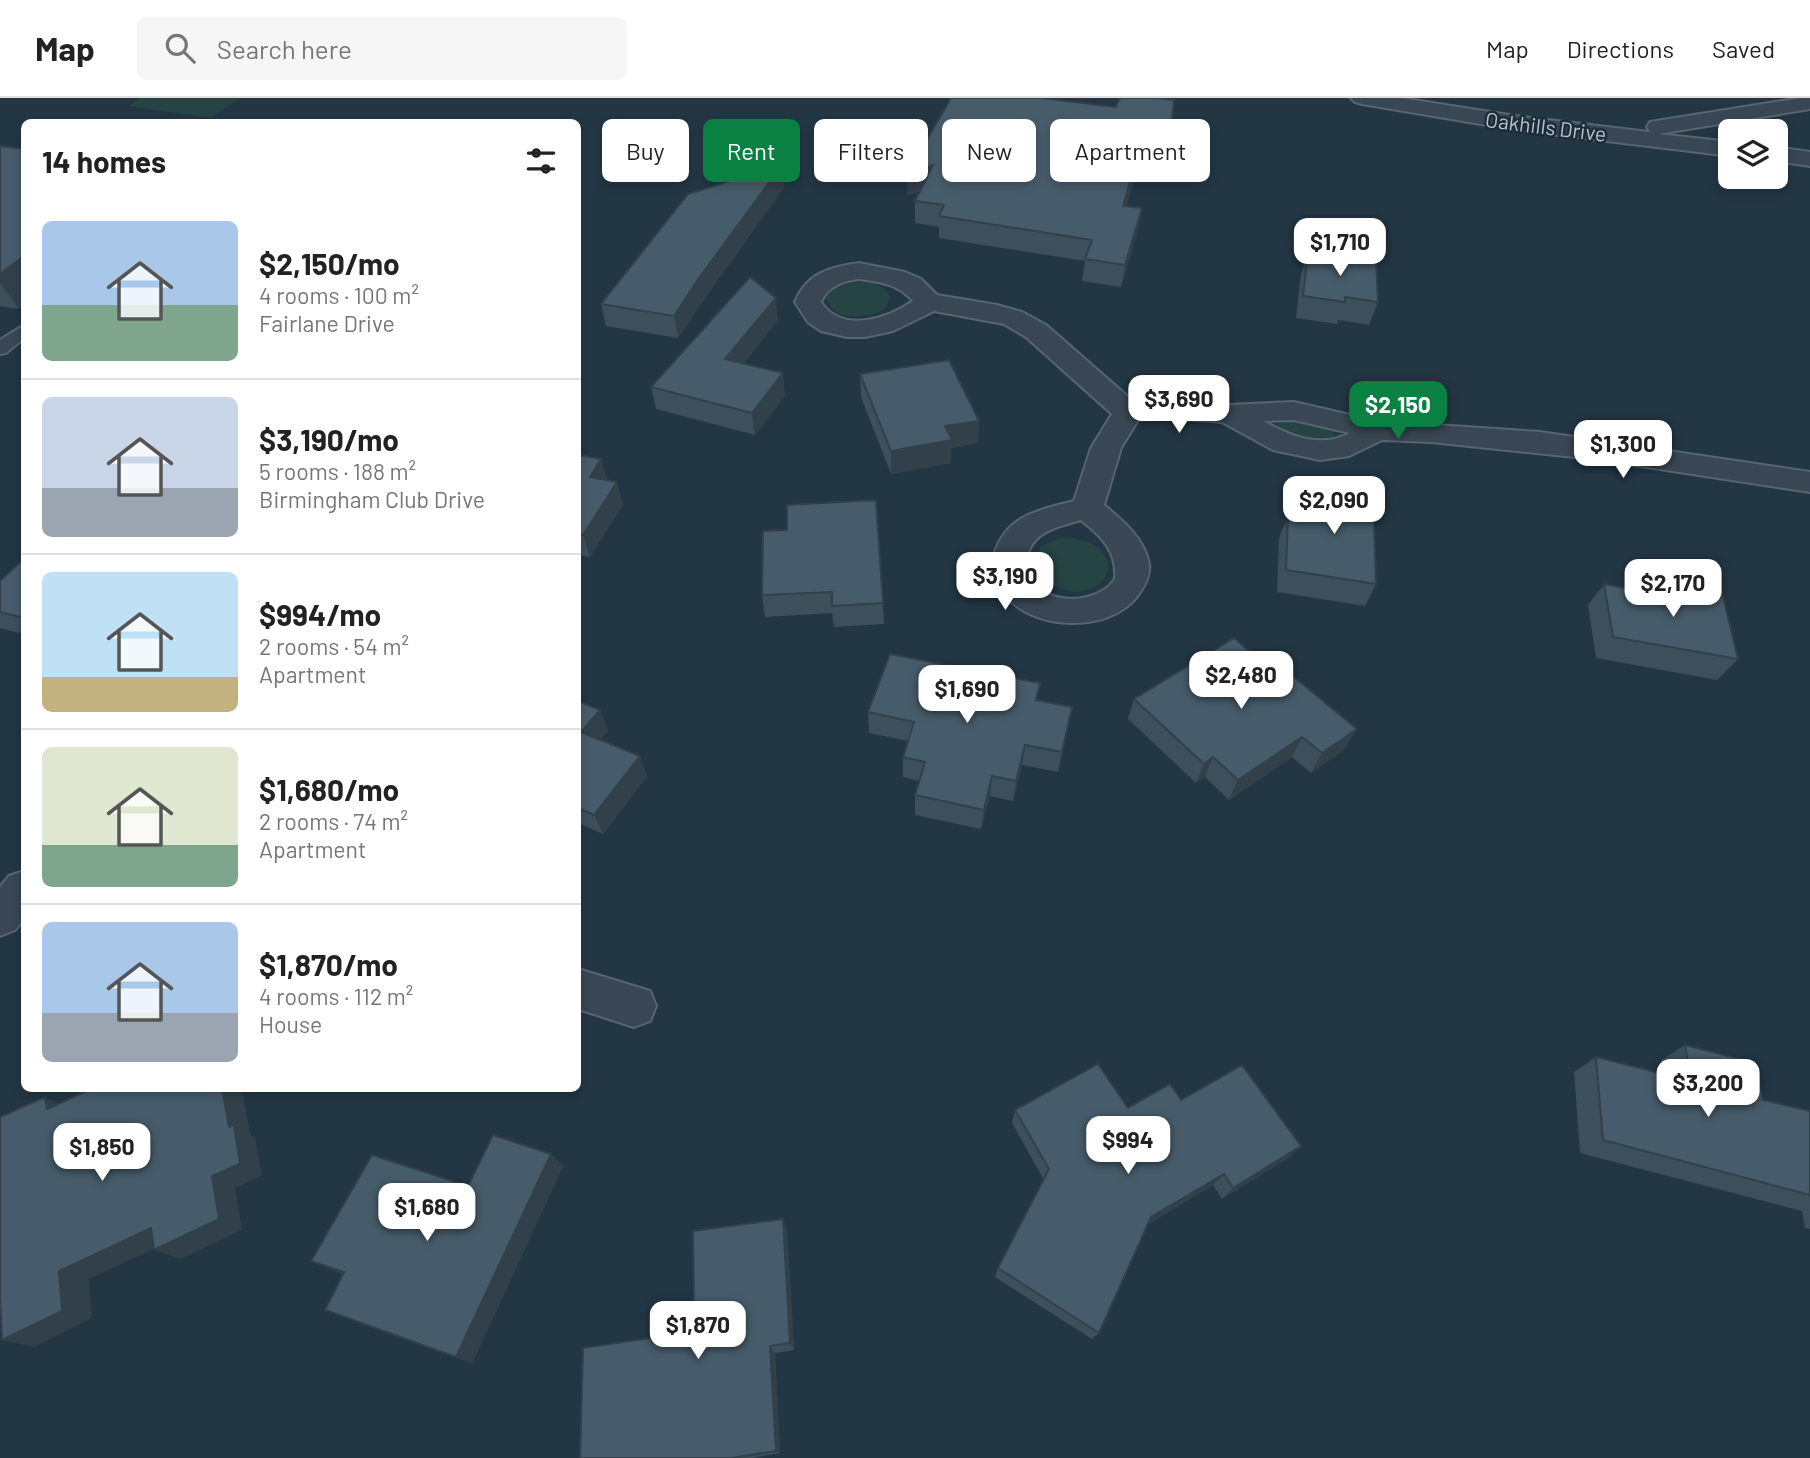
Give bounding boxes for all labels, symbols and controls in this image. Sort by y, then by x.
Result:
search box [137,17,627,80]
text: Map [35,28,95,68]
icon: search [161,29,199,67]
text: Search here [217,33,352,64]
text: Map [1486,34,1529,63]
text: Directions [1567,34,1674,63]
text: Saved [1712,34,1775,63]
street label: Oakhills Drive [1484,106,1608,146]
chip: Buy [602,119,689,182]
chip: Rent [703,119,800,182]
chip: Filters [814,119,928,182]
chip: New [942,119,1036,182]
chip: Apartment [1050,119,1210,182]
map controls [1718,119,1788,189]
button: layers [1718,119,1788,189]
icon: filters [522,142,560,180]
text: 14 homes [42,143,166,179]
pin: $1,710 [1283,218,1397,278]
text: $1,710 [1310,227,1370,255]
text: $2,150/mo [259,245,400,281]
icon: home [98,249,182,333]
text: 4 rooms · 100 m² [259,281,419,309]
text: Fairlane Drive [259,309,395,337]
pin: $3,690 [1122,376,1236,435]
pin: $2,150 [1341,382,1455,441]
text: $3,690 [1144,384,1214,412]
text: $2,150 [1365,390,1431,418]
pin: $1,300 [1566,420,1680,480]
text: $3,190/mo [259,421,399,457]
icon: home [98,425,182,509]
text: $1,300 [1590,429,1656,457]
text: 5 rooms · 188 m² [259,457,416,485]
pin: $2,090 [1277,476,1391,536]
text: Birmingham Club Drive [259,485,485,513]
text: $2,090 [1299,485,1369,513]
pin: $3,190 [948,552,1062,612]
pin: $2,170 [1616,560,1730,619]
text: $3,190 [972,561,1038,589]
text: $2,170 [1641,568,1705,596]
text: $994/mo [259,596,381,632]
icon: home [98,600,182,684]
text: 2 rooms · 54 m² [259,632,409,660]
pin: $2,480 [1184,652,1298,711]
text: Apartment [259,660,366,688]
text: $2,480 [1205,660,1277,688]
pin: $1,690 [910,666,1024,725]
text: $1,690 [934,674,1000,702]
text: $1,680/mo [259,771,399,807]
icon: home [98,775,182,859]
text: 2 rooms · 74 m² [259,807,408,835]
text: Apartment [259,835,366,863]
text: $1,870/mo [259,946,398,982]
icon: home [98,950,182,1034]
text: 4 rooms · 112 m² [259,982,413,1010]
text: House [259,1010,322,1038]
pin: $3,200 [1651,1060,1765,1119]
text: $3,200 [1673,1068,1743,1096]
pin: $994 [1087,1116,1169,1176]
pin: $1,850 [45,1124,159,1183]
text: $994 [1102,1125,1154,1153]
text: $1,850 [69,1132,135,1160]
pin: $1,680 [370,1184,484,1243]
text: $1,680 [394,1192,460,1220]
pin: $1,870 [641,1302,755,1361]
text: $1,870 [666,1310,730,1338]

